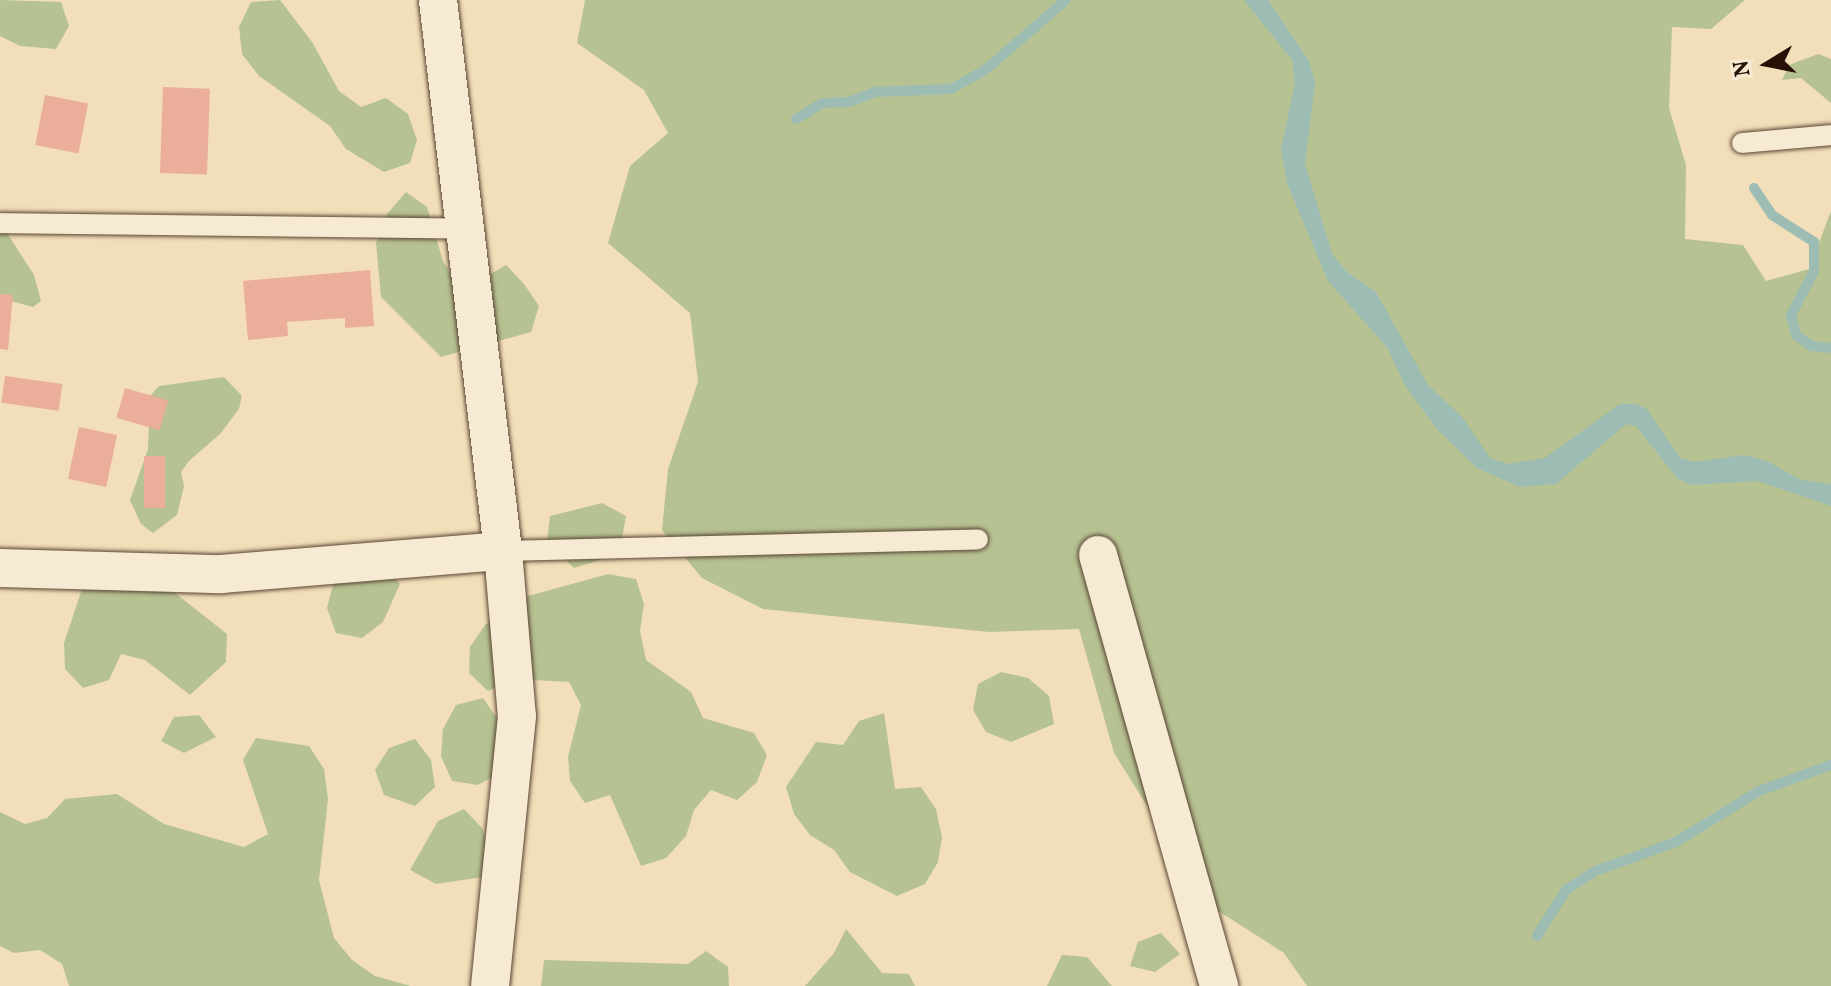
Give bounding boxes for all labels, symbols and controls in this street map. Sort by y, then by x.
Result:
north arrow [1727,24,1807,104]
text: N [1726,58,1760,79]

